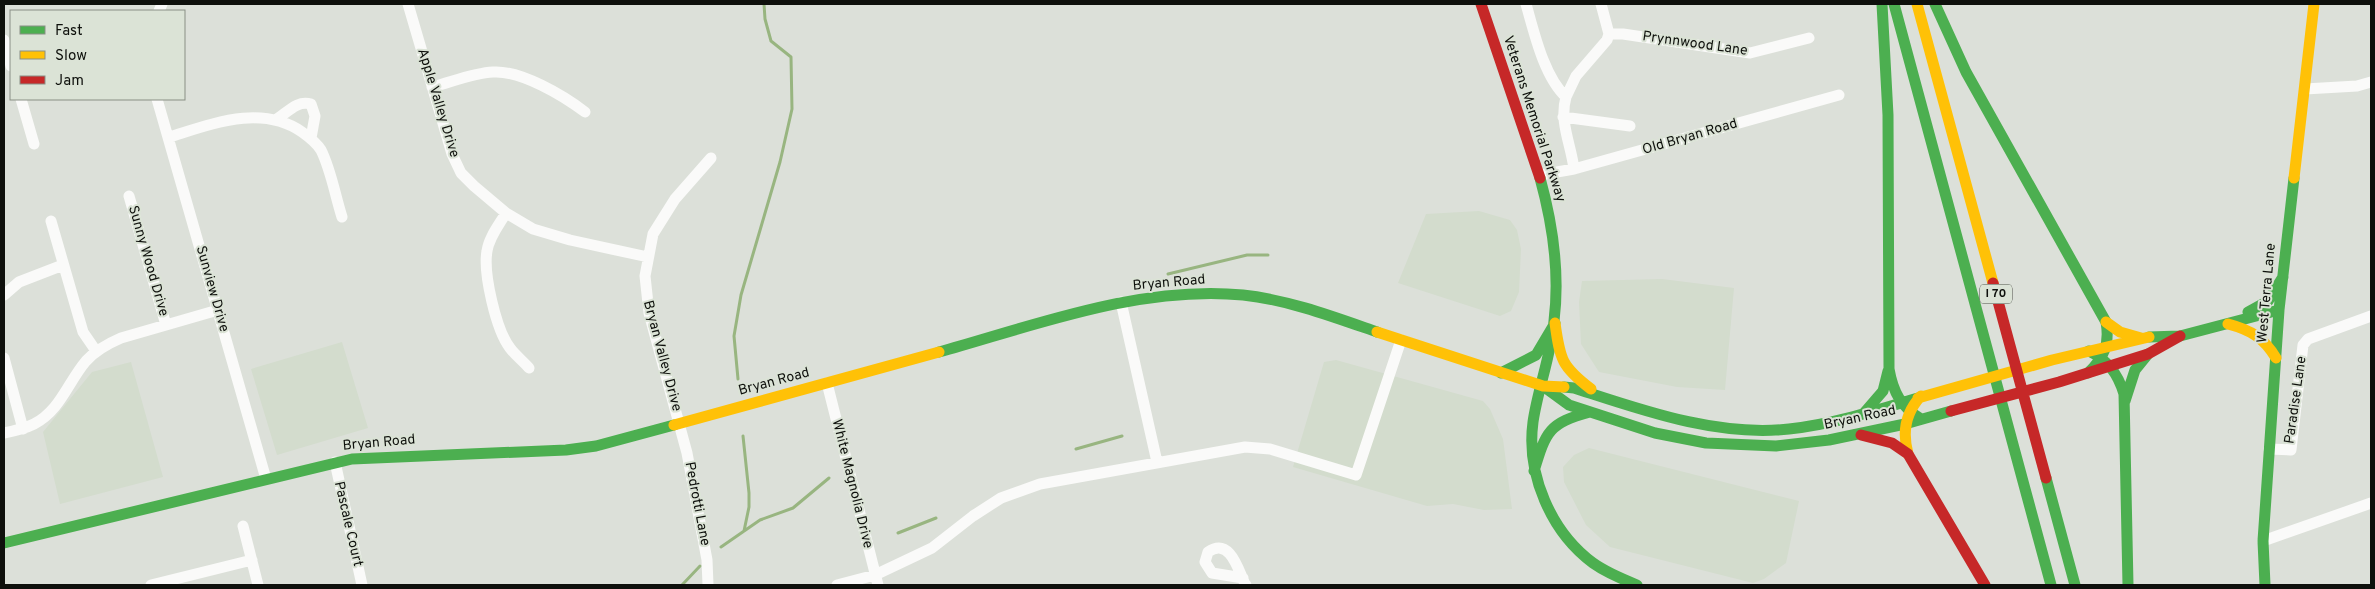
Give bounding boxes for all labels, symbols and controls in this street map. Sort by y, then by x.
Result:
legend [10,10,185,100]
text: Fast [55,22,83,41]
street label: Prynnwood Lane [1641,28,1749,60]
street label: Veterans Memorial Parkway [1499,34,1569,204]
street label: Apple Valley Drive [413,46,463,160]
text: Slow [55,47,87,66]
text: Jam [55,72,84,91]
street label: Old Bryan Road [1641,115,1739,159]
street label: Sunny Wood Drive [124,204,172,318]
street label: West Terra Lane [2254,242,2280,344]
street label: Sunview Drive [192,244,232,334]
street label: Bryan Road [1132,271,1206,295]
road number: I 70 [1980,284,2012,304]
street label: Bryan Valley Drive [639,299,685,413]
street label: Paradise Lane [2281,355,2311,445]
street label: Bryan Road [737,364,811,400]
street label: Bryan Road [1823,402,1897,434]
street label: White Magnolia Drive [828,418,876,550]
street label: Bryan Road [342,431,416,455]
street label: Pedrotti Lane [681,461,713,547]
street label: Pascale Court [330,480,366,568]

